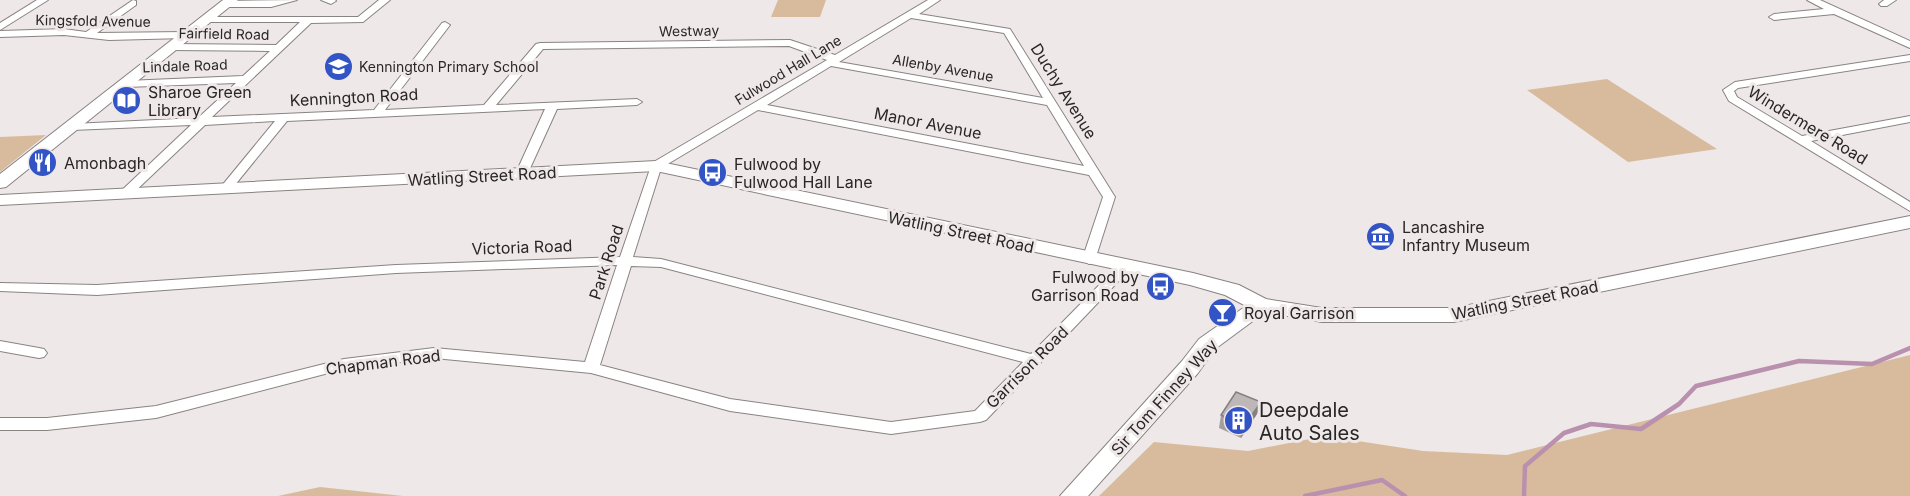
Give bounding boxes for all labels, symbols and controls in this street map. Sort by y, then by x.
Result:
street label: Kingsfold Avenue [35,11,151,30]
street label: Westway [659,21,719,40]
street label: Fairfield Road [178,24,270,43]
street label: Fulwood Hall Lane [731,31,844,108]
street label: Duchy Avenue [1027,39,1101,143]
street label: Allenby Avenue [891,50,995,85]
school or university icon: Kennington Primary School [322,51,354,83]
street label: Lindale Road [142,56,228,75]
place label: Kennington Primary School [359,58,539,75]
street label: Windermere Road [1745,81,1871,169]
place label: Sharoe Green Library [148,82,252,120]
street label: Kennington Road [289,84,419,110]
library icon: Sharoe Green Library [111,85,143,117]
street label: Manor Avenue [872,103,984,143]
restaurant icon: Amonbagh [27,147,59,179]
place label: Amonbagh [64,153,146,173]
place label: Fulwood by Fulwood Hall Lane [734,154,872,192]
bus stop icon: Fulwood by Fulwood Hall Lane [697,157,729,189]
street label: Watling Street Road [407,162,557,190]
street label: Watling Street Road [886,207,1036,257]
place label: Lancashire Infantry Museum [1402,217,1530,255]
museum icon: Lancashire Infantry Museum [1365,220,1397,252]
street label: Park Road [585,222,627,302]
street label: Victoria Road [471,235,573,259]
place label: Fulwood by Garrison Road [1031,267,1139,305]
bus stop icon: Fulwood by Garrison Road [1144,270,1176,302]
street label: Watling Street Road [1450,276,1600,324]
bar icon: Royal Garrison [1207,297,1239,329]
place label: Royal Garrison [1244,303,1354,323]
street label: Garrison Road [982,322,1072,412]
street label: Sir Tom Finney Way [1107,335,1221,459]
street label: Chapman Road [324,345,442,379]
place label: Deepdale Auto Sales [1259,398,1360,445]
building icon: Deepdale Auto Sales [1222,405,1254,437]

